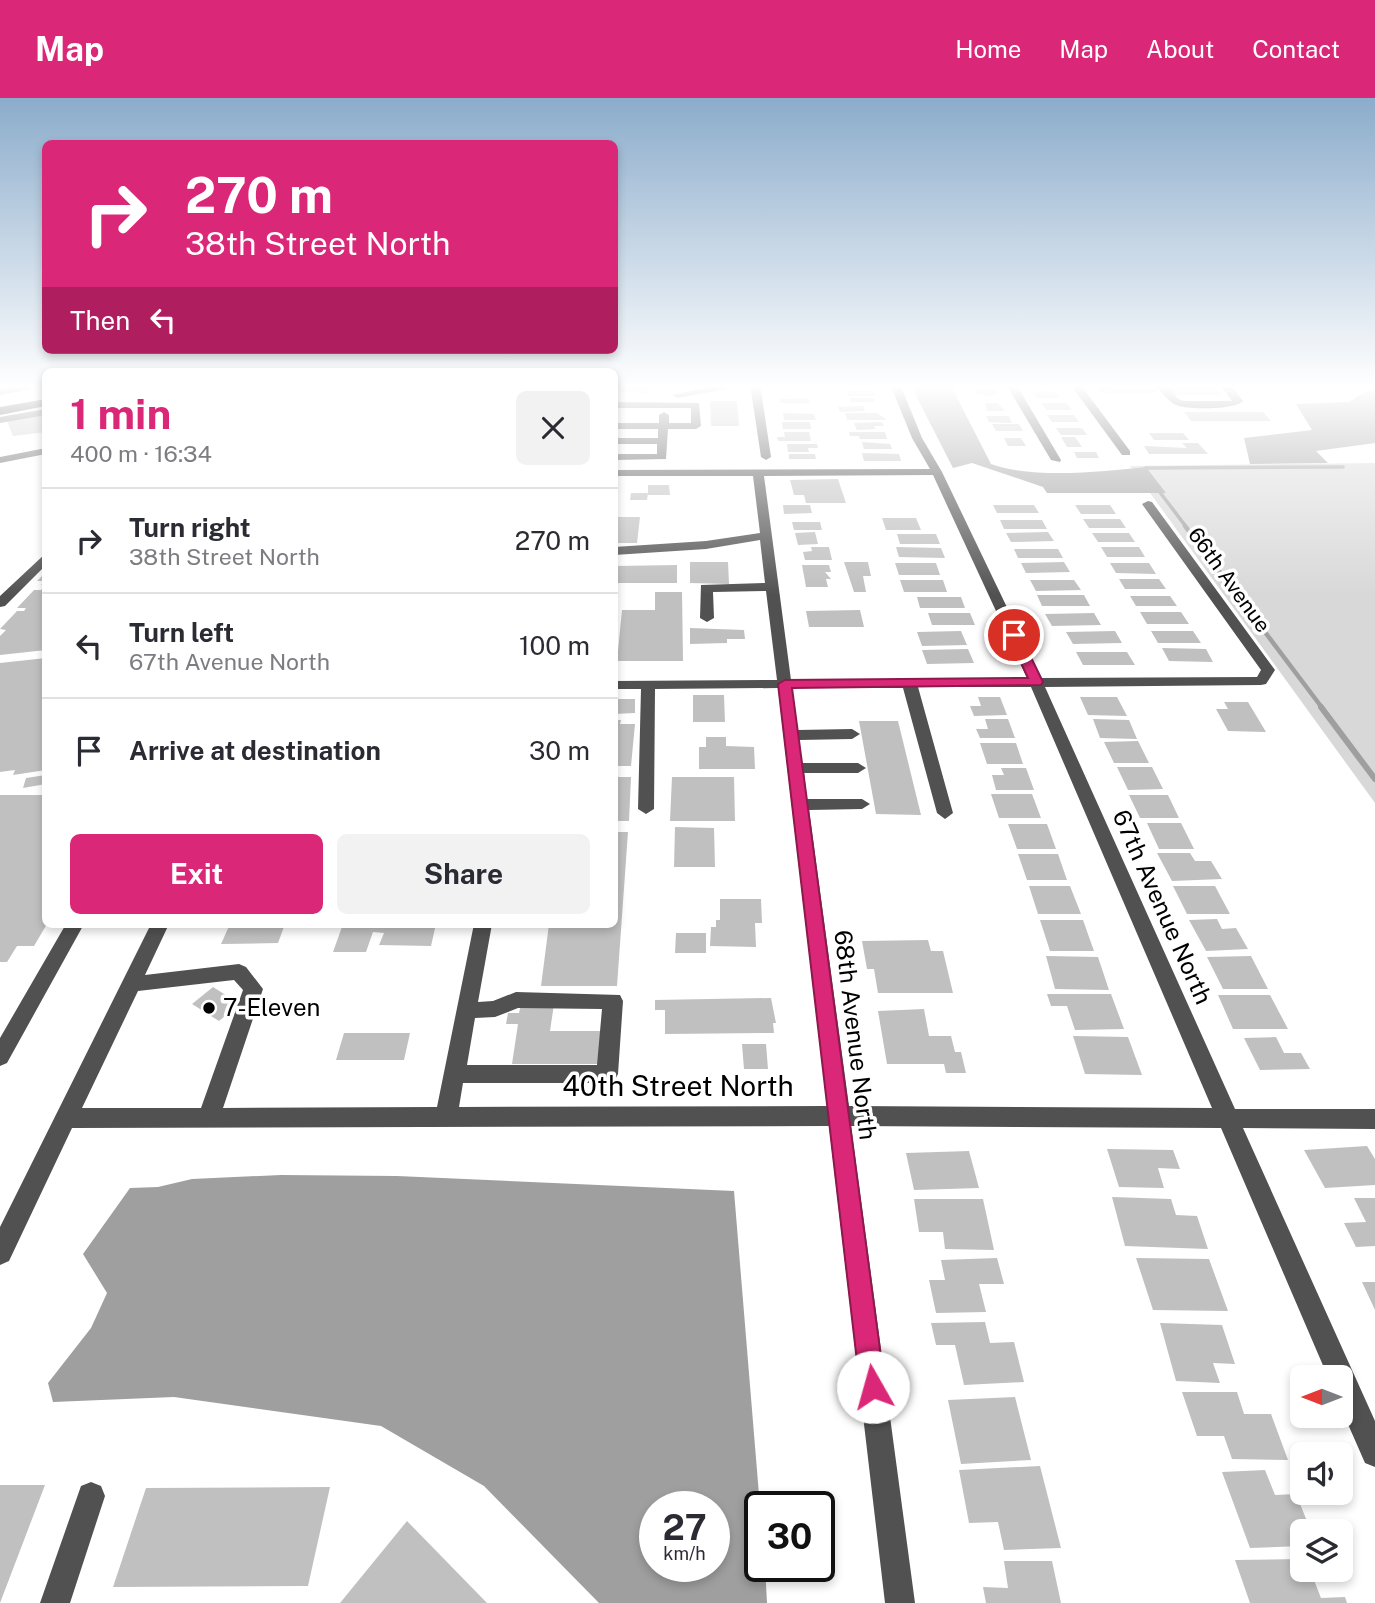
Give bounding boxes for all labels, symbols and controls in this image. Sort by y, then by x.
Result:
text: Map [35,30,104,68]
text: Home [955,35,1021,63]
text: Map [1059,35,1108,63]
text: About [1146,35,1214,63]
text: Contact [1252,35,1340,63]
text: 270 m [185,166,333,224]
icon: right [70,168,161,259]
text: 38th Street North [185,225,451,262]
icon: left [144,301,182,339]
text: Then [70,305,130,336]
text: 1 min [70,389,171,438]
button: close [516,391,590,465]
text: 400 m · 16:34 [70,440,212,467]
text: Turn right [129,512,251,543]
icon: right [70,522,108,560]
street label: 66th Avenue [1183,522,1276,637]
text: 270 m [515,525,590,556]
text: 38th Street North [129,543,320,570]
pin [984,605,1044,665]
icon: arrive [995,616,1033,654]
text: Turn left [129,617,234,648]
icon: left [70,627,108,665]
text: 100 m [519,630,590,661]
text: 67th Avenue North [129,648,330,675]
icon: arrive [70,732,108,770]
text: Arrive at destination [129,735,381,766]
text: 30 m [529,735,590,766]
street label: 67th Avenue North [1107,805,1218,1008]
button: Exit [70,834,323,914]
button: Share [337,834,590,914]
street label: 68th Avenue North [829,928,883,1141]
place label: 7-Eleven [223,993,320,1021]
marker: 7-Eleven [201,1000,217,1016]
street label: 40th Street North [562,1069,794,1102]
position arrow [836,1350,910,1424]
north arrow [1290,1365,1353,1428]
map controls [1290,1365,1353,1582]
button: sound [1290,1442,1353,1505]
speed limit sign: 30 [744,1491,835,1582]
text: 27 [662,1507,707,1548]
button: layers [1290,1519,1353,1582]
text: km/h [663,1543,706,1564]

